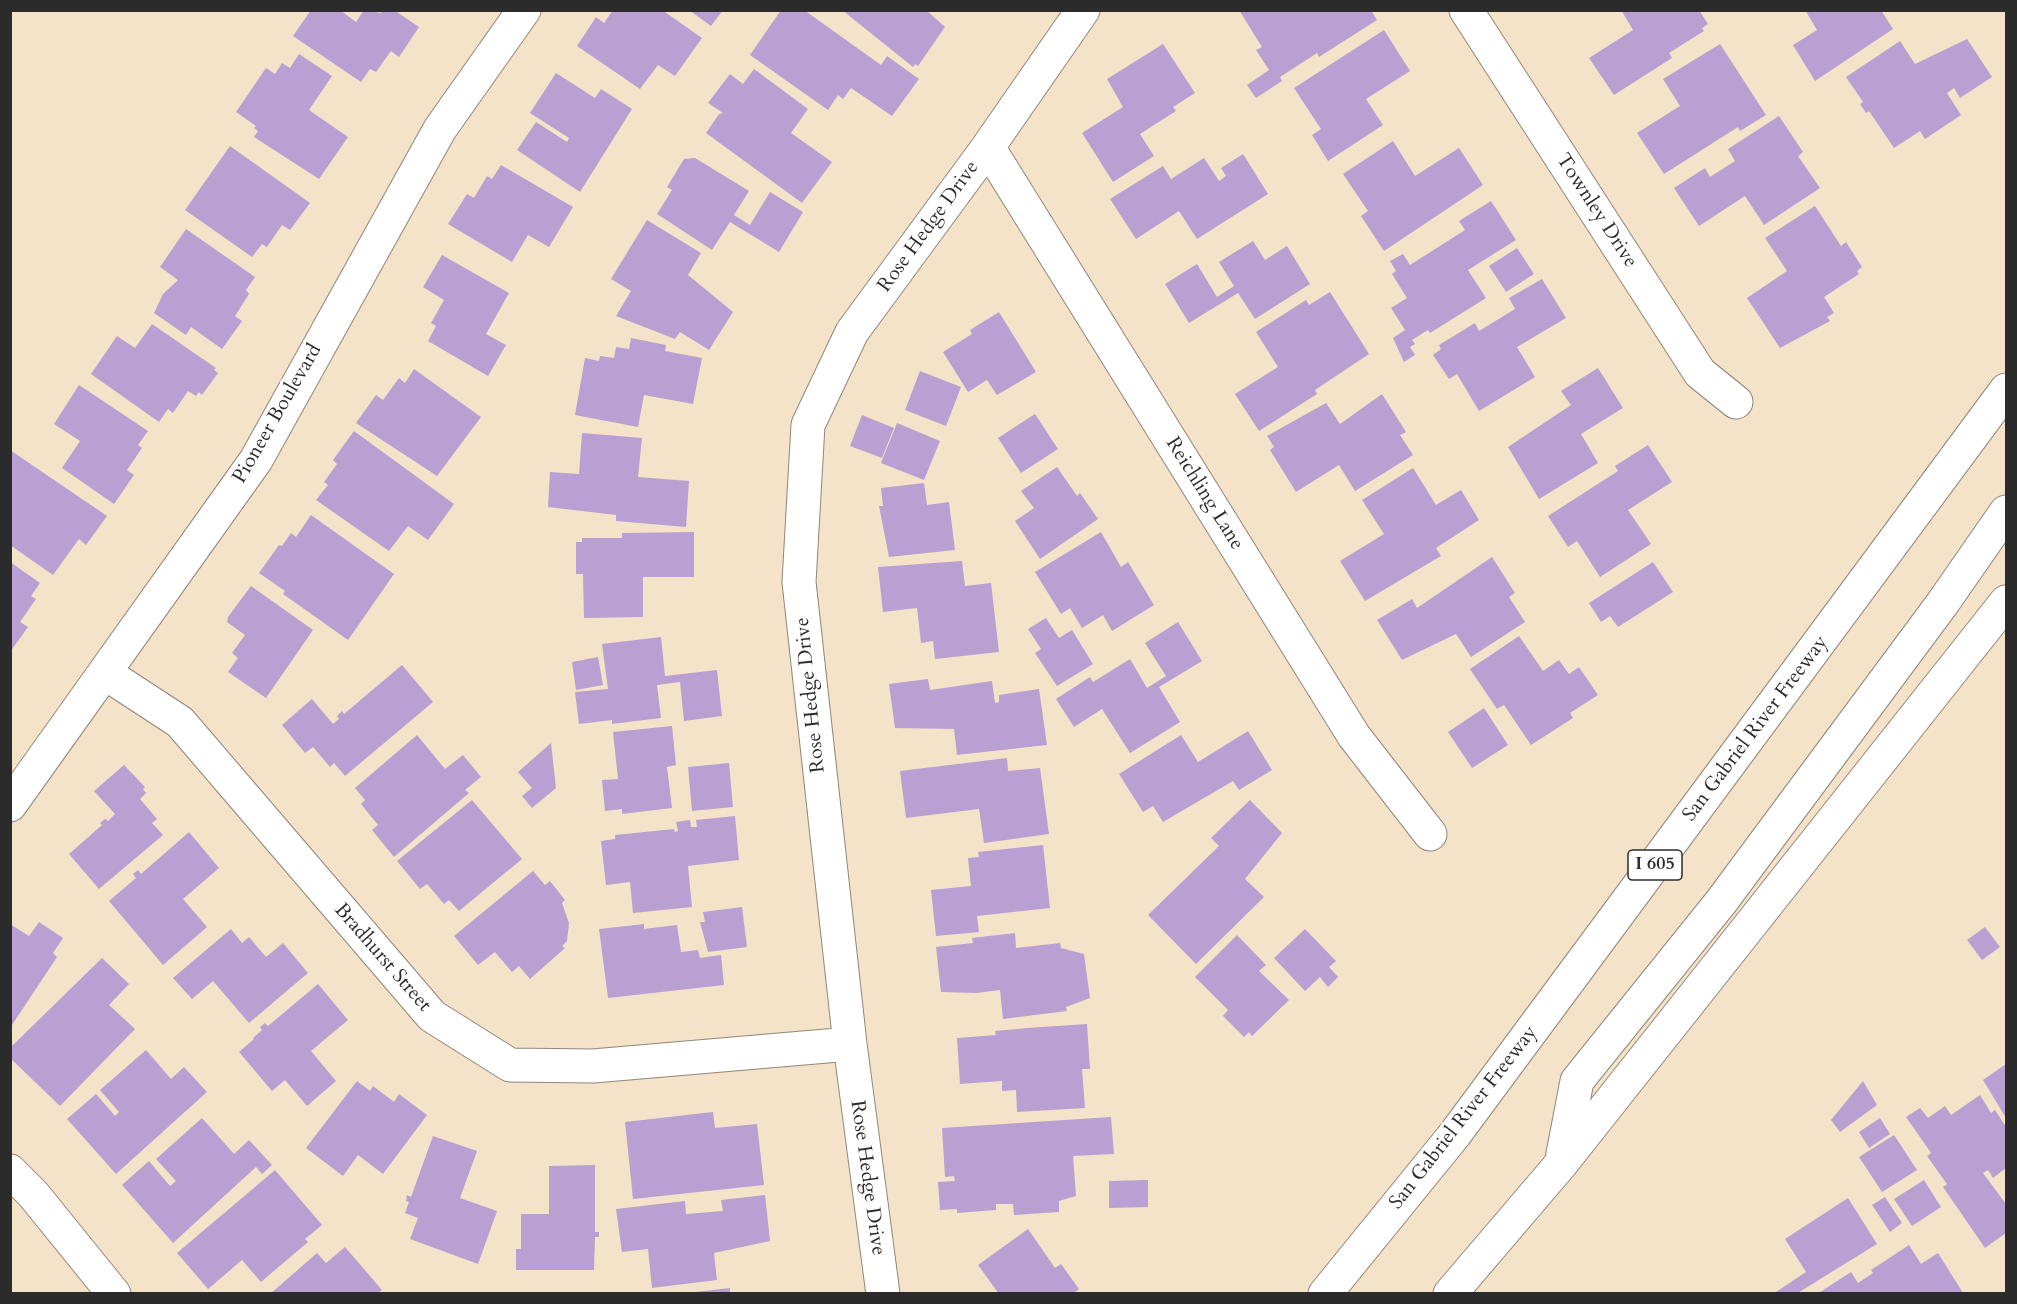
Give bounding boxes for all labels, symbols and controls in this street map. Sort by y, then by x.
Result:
street label: Townley Drive [1550,149,1642,273]
street label: Rose Hedge Drive [873,157,985,297]
street label: Pioneer Boulevard [228,340,328,488]
street label: Reichling Lane [1160,433,1248,555]
street label: Rose Hedge Drive [791,616,831,774]
street label: San Gabriel River Freeway [1678,631,1834,827]
road number: I 605 [1628,850,1682,880]
street label: Bradhurst Street [328,899,436,1017]
street label: San Gabriel River Freeway [1385,1021,1543,1215]
street label: Rose Hedge Drive [844,1099,890,1257]

